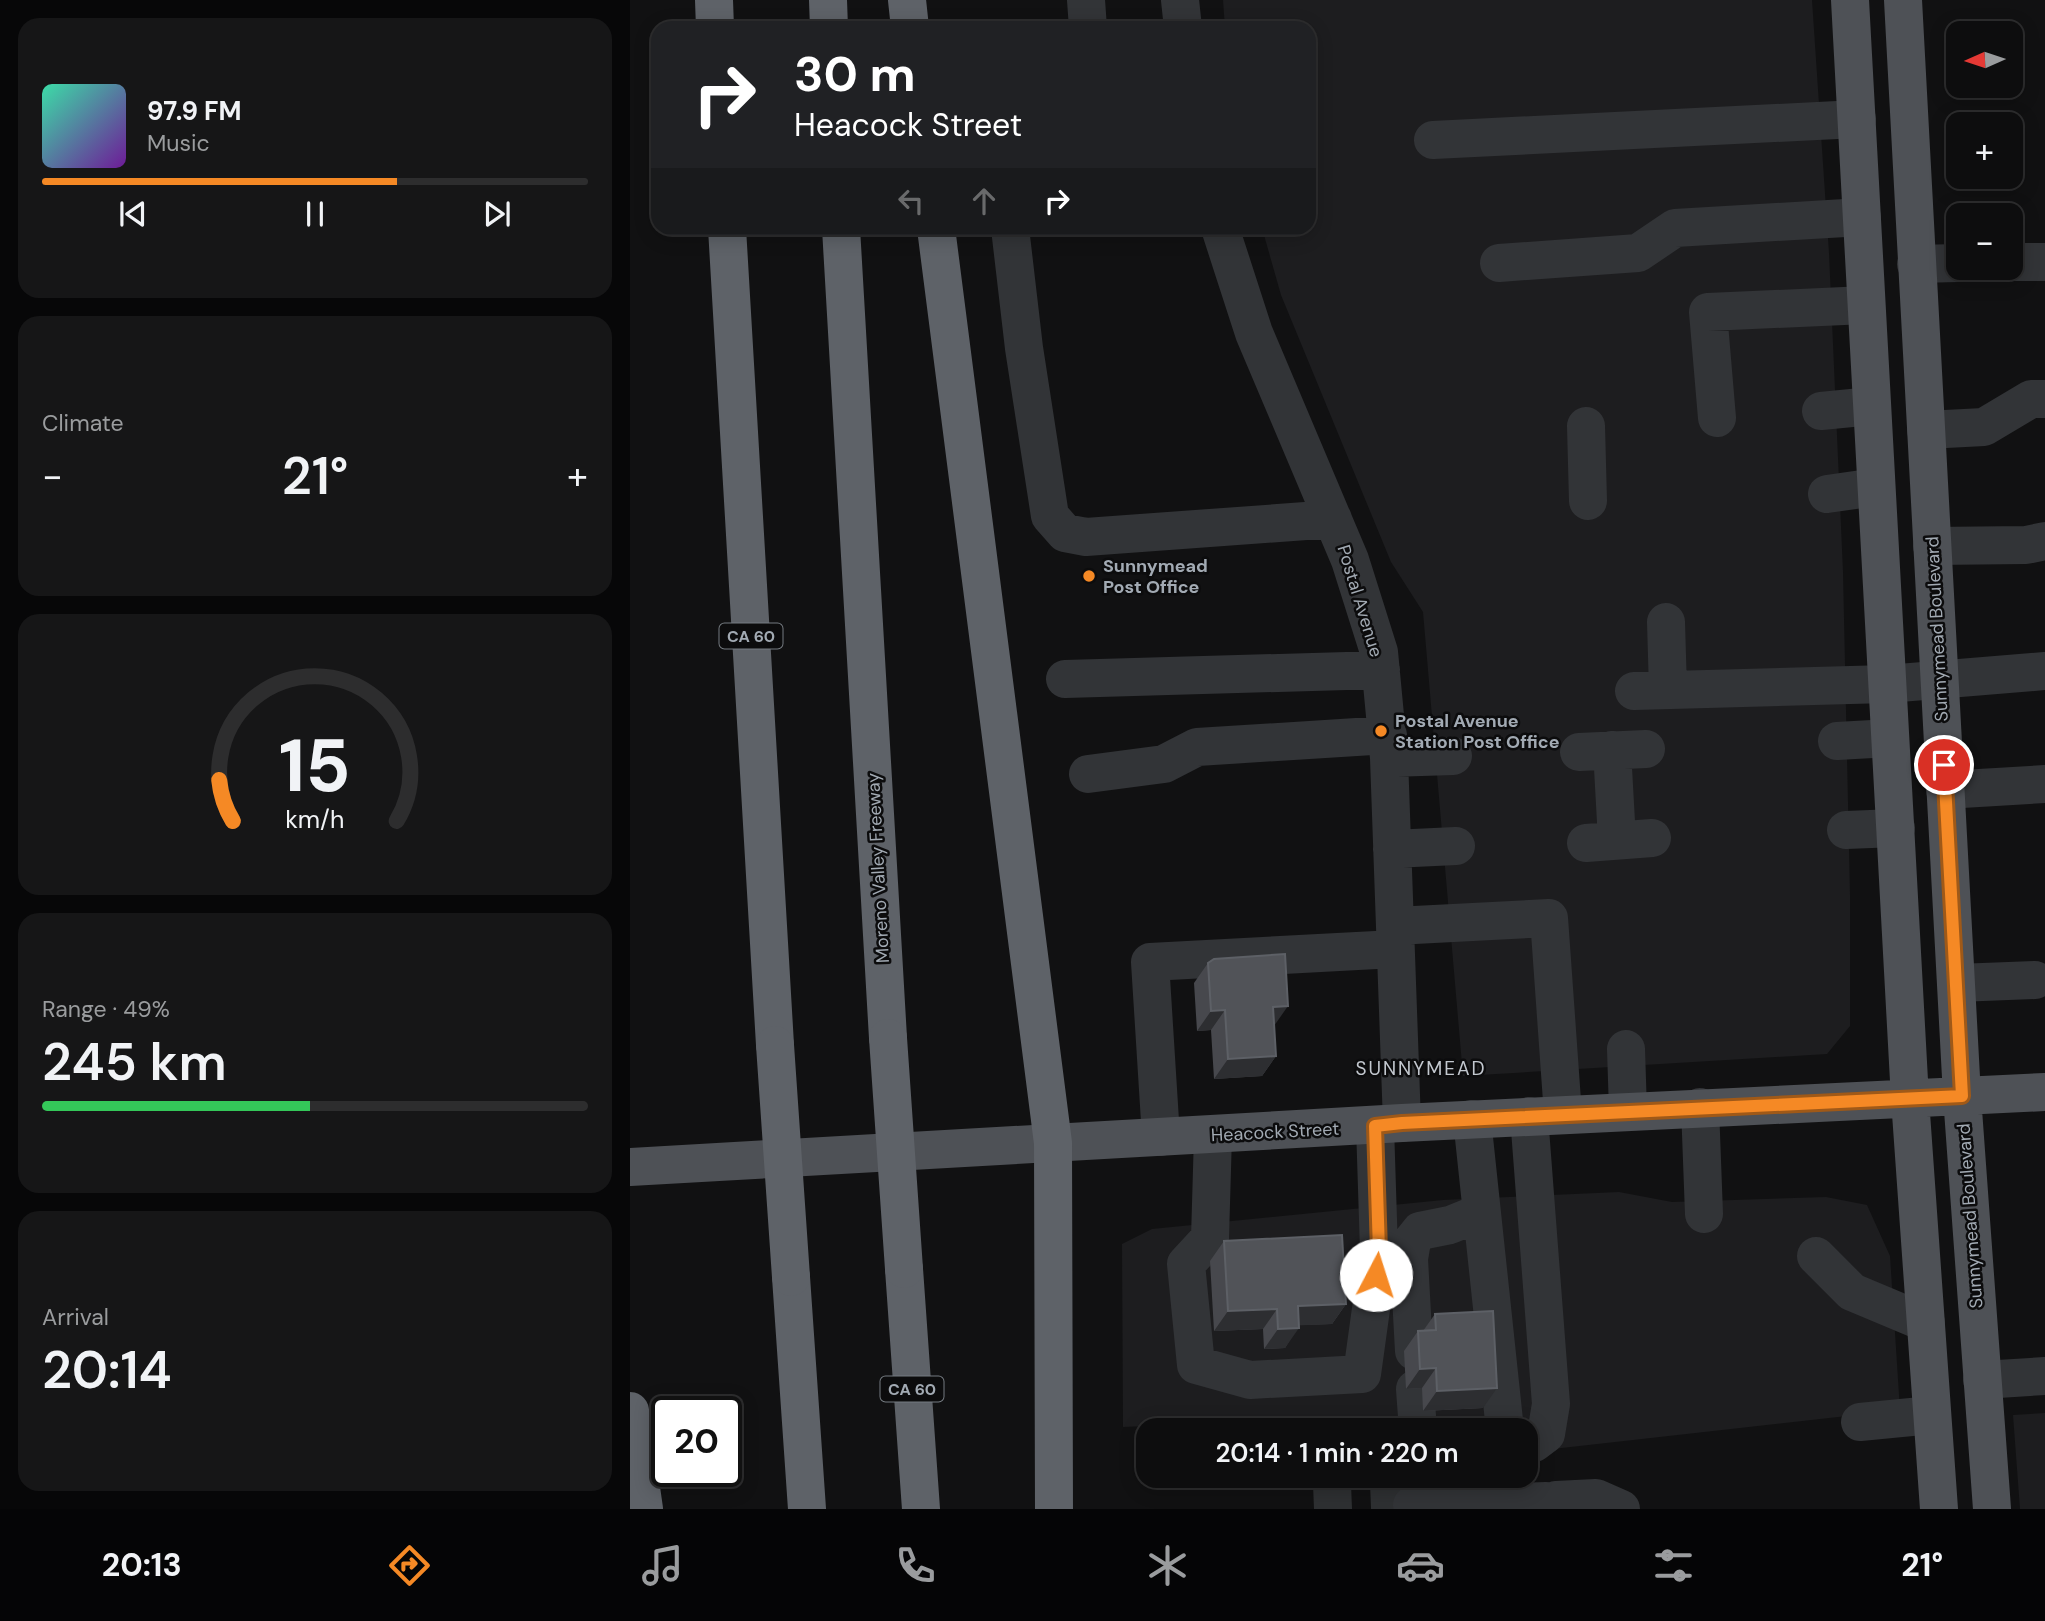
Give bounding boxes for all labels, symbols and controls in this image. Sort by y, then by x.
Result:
north arrow [1946,21,2023,98]
map controls [1946,21,2023,280]
text: 30 m [794,42,916,106]
icon: right [679,49,770,140]
text: 97.9 FM [147,94,242,128]
text: Heacock Street [794,104,1022,146]
button: + [1946,112,2023,189]
text: Music [147,128,210,158]
icon: left [892,182,930,220]
icon: ahead [965,182,1003,220]
icon: right [1038,182,1076,220]
icon: previous [114,195,152,233]
icon: pause [296,195,334,233]
icon: next [478,195,516,233]
button: − [1946,203,2023,280]
text: Climate [42,408,124,438]
text: 21° [282,442,348,510]
text: − [42,451,63,501]
text: + [567,451,588,501]
street label: Sunnymead Boulevard [1920,536,1954,722]
street label: Postal Avenue [1332,542,1388,660]
place label: Sunnymead Post Office [1103,554,1208,599]
marker: Sunnymead Post Office [1081,568,1097,584]
road number: CA 60 [720,624,782,649]
place label: Postal Avenue Station Post Office [1395,709,1560,754]
text: 15 [279,719,351,814]
marker: Postal Avenue Station Post Office [1373,723,1389,739]
pin [1914,735,1974,795]
icon: arrive [1925,746,1963,784]
street label: Moreno Valley Freeway [861,772,895,964]
text: km/h [285,802,345,835]
text: Range · 49% [42,994,170,1024]
text: 245 km [42,1028,227,1096]
district label: SUNNYMEAD [1355,1056,1487,1081]
street label: Heacock Street [1210,1117,1340,1147]
street label: Sunnymead Boulevard [1952,1123,1988,1309]
position arrow [1339,1238,1413,1312]
text: Arrival [42,1302,109,1332]
text: 20:14 [42,1336,172,1404]
road number: CA 60 [880,1376,944,1401]
speed limit sign: 20 [651,1396,742,1487]
text: 20:14 · 1 min · 220 m [1216,1436,1458,1470]
icon: directions [385,1541,434,1590]
icon: music [638,1541,687,1590]
icon: phone [891,1541,940,1590]
icon: climate [1143,1541,1192,1590]
icon: car [1396,1541,1445,1590]
icon: filters [1649,1541,1698,1590]
text: 20:13 [102,1544,182,1586]
text: 21° [1901,1544,1943,1586]

